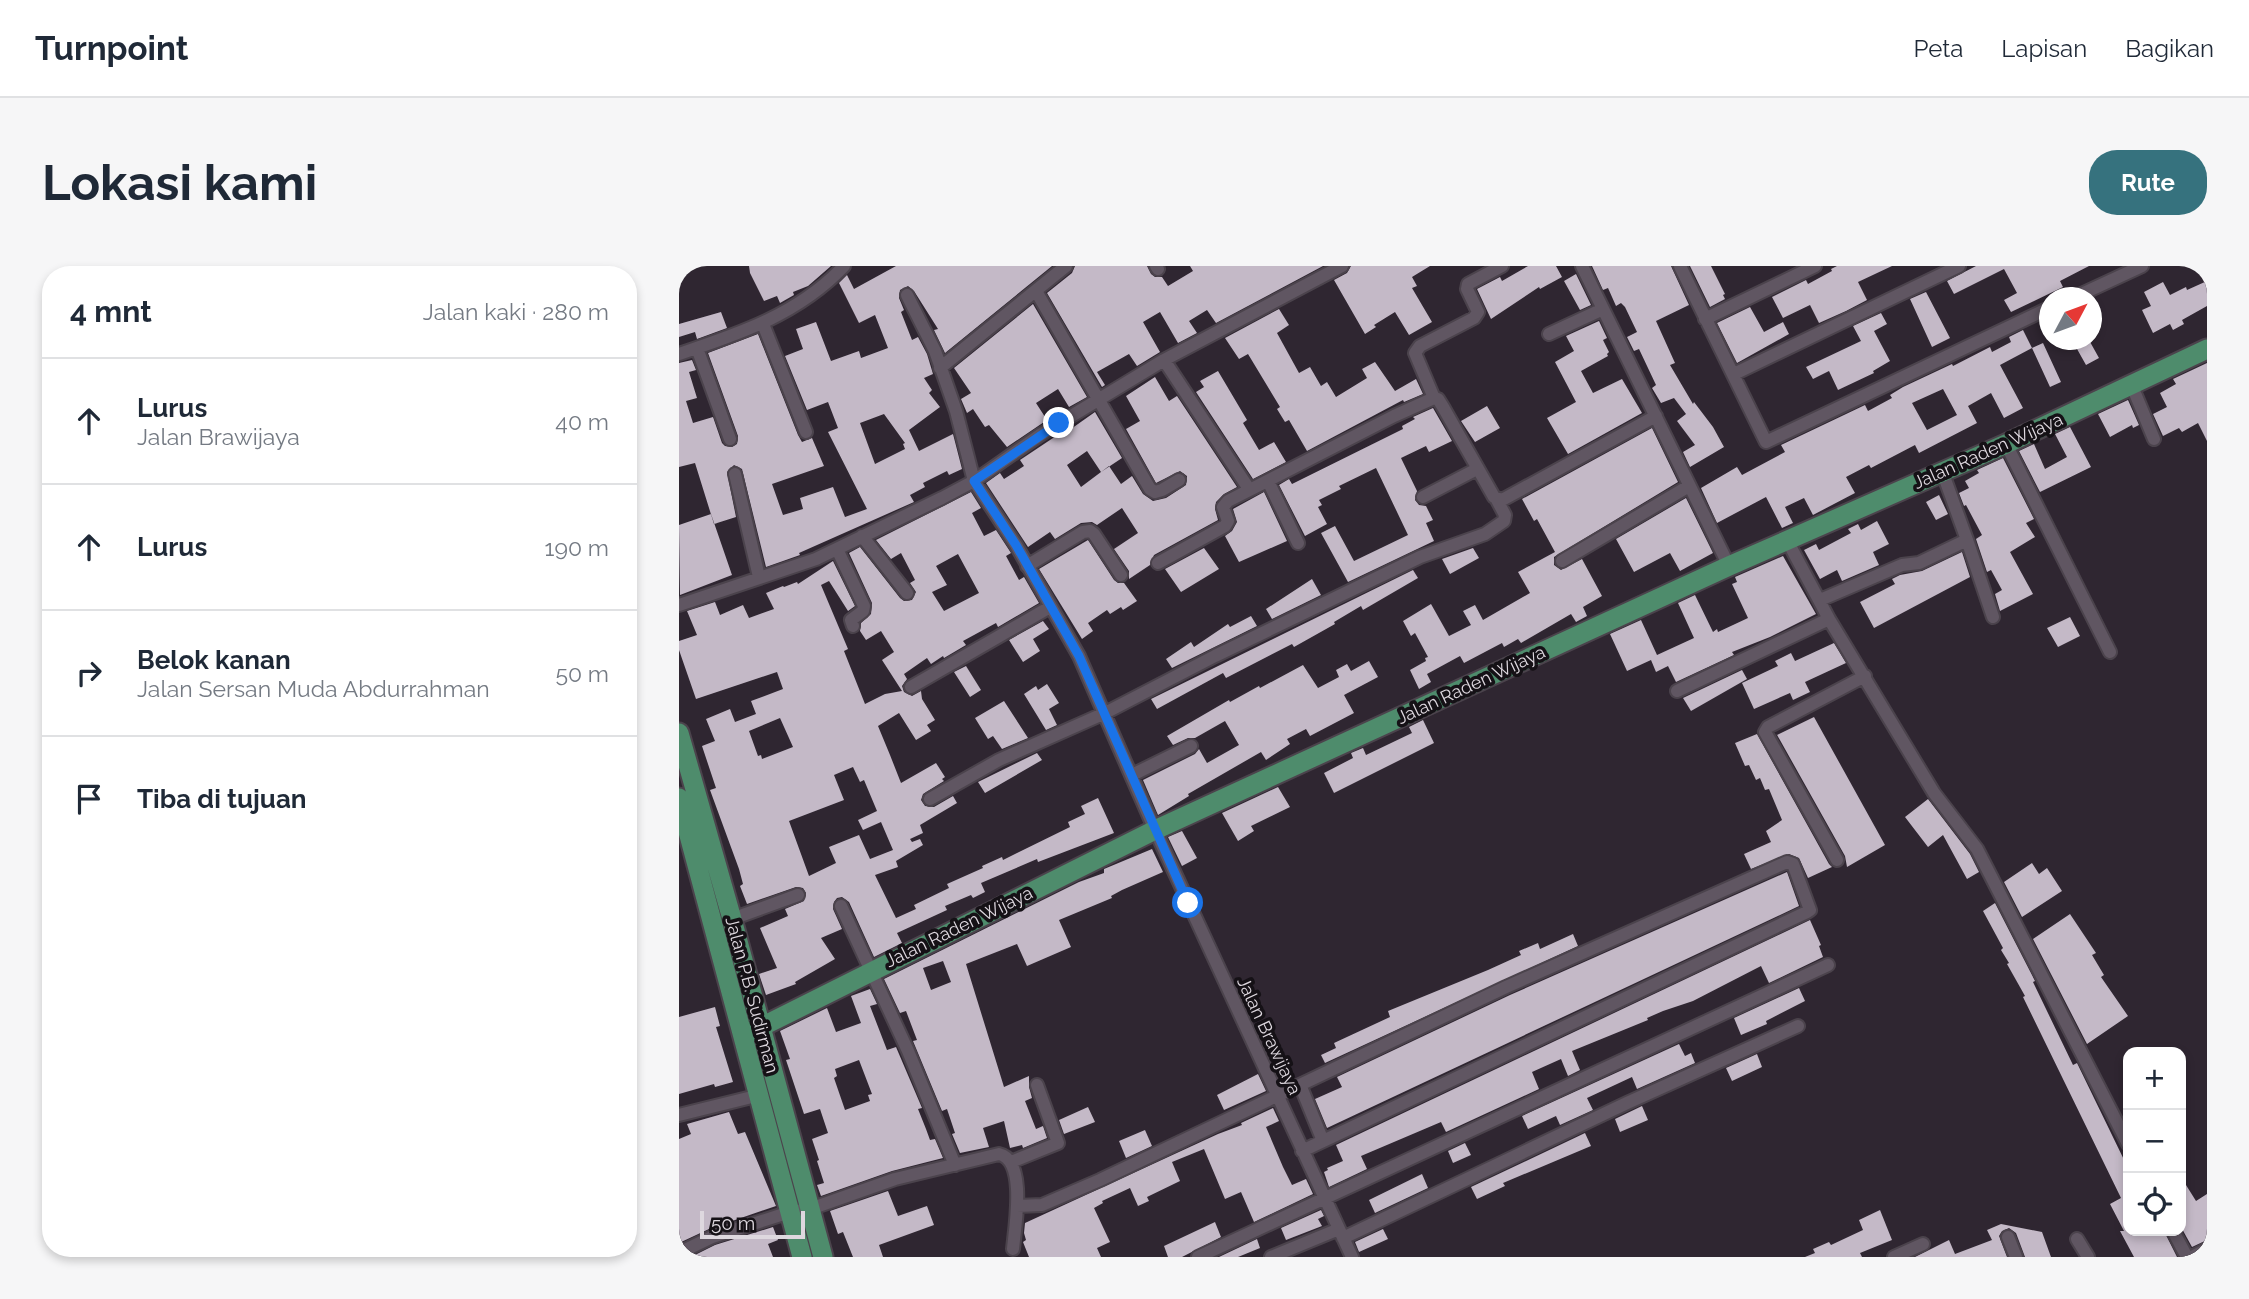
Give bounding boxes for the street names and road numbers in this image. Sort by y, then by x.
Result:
street label: Jalan Raden Wijaya [1910,408,2066,493]
street label: Jalan Raden Wijaya [1393,641,1548,728]
street label: Jalan Raden Wijaya [882,882,1036,971]
street label: Jalan P.B. Sudirman [722,914,783,1075]
street label: Jalan Brawijaya [1233,974,1306,1098]

